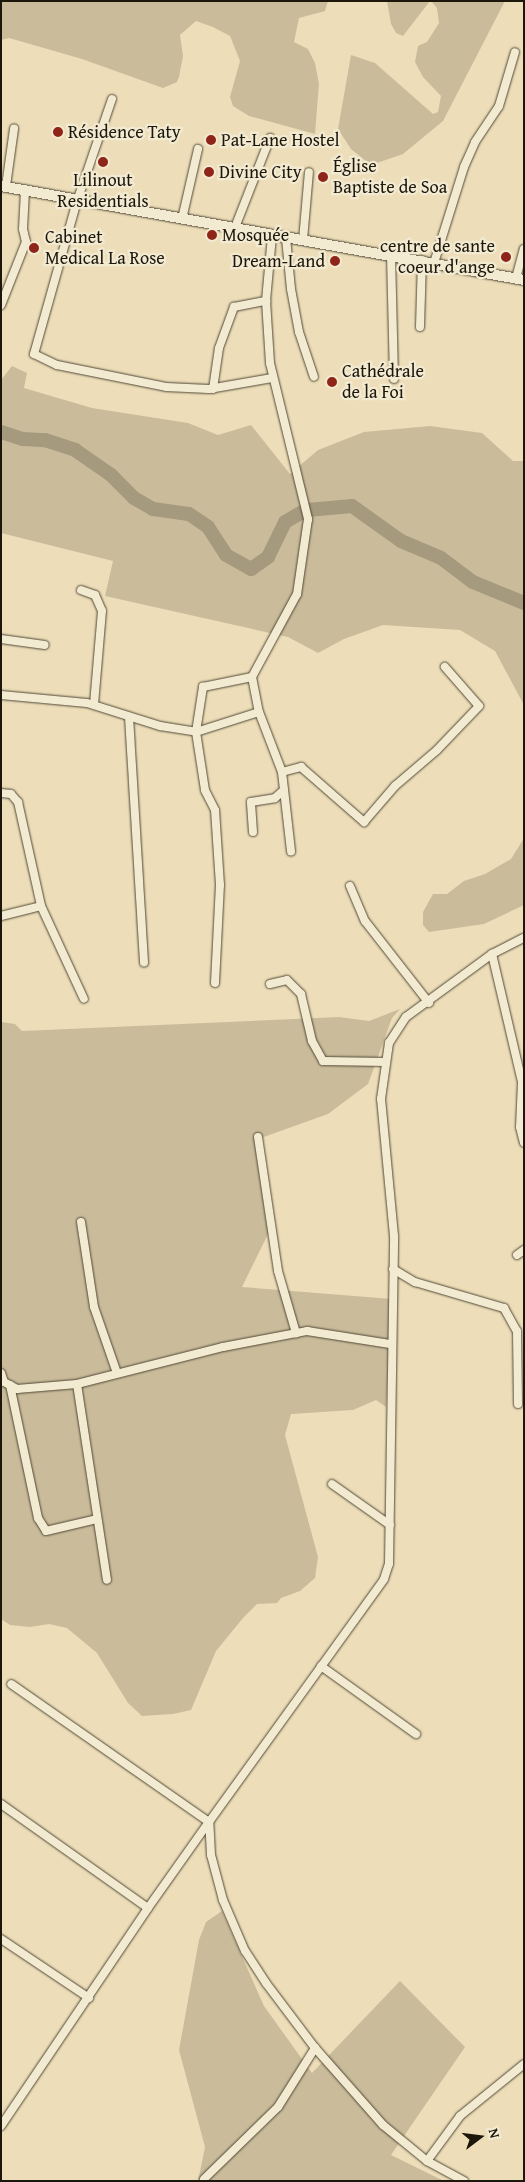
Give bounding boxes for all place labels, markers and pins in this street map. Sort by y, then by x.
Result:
place label: Résidence Taty [68,121,181,143]
marker: Résidence Taty [52,126,64,138]
place label: Pat-Lane Hostel [221,129,340,151]
marker: Pat-Lane Hostel [205,134,217,146]
marker: Lilinout Residentials [97,156,109,168]
place label: Église Baptiste de Soa [333,156,447,198]
place label: Divine City [219,161,302,183]
marker: Divine City [203,166,215,178]
place label: Lilinout Residentials [57,170,149,212]
marker: Église Baptiste de Soa [317,171,329,183]
place label: Mosquée [222,224,289,246]
place label: Cabinet Medical La Rose [45,227,165,270]
marker: Mosquée [206,229,218,241]
place label: centre de sante coeur d'ange [380,236,495,278]
marker: Cabinet Medical La Rose [27,241,41,255]
place label: Dream-Land [232,250,325,272]
marker: centre de sante coeur d'ange [499,250,513,264]
marker: Dream-Land [329,255,341,267]
place label: Cathédrale de la Foi [342,361,424,404]
marker: Cathédrale de la Foi [326,376,338,388]

